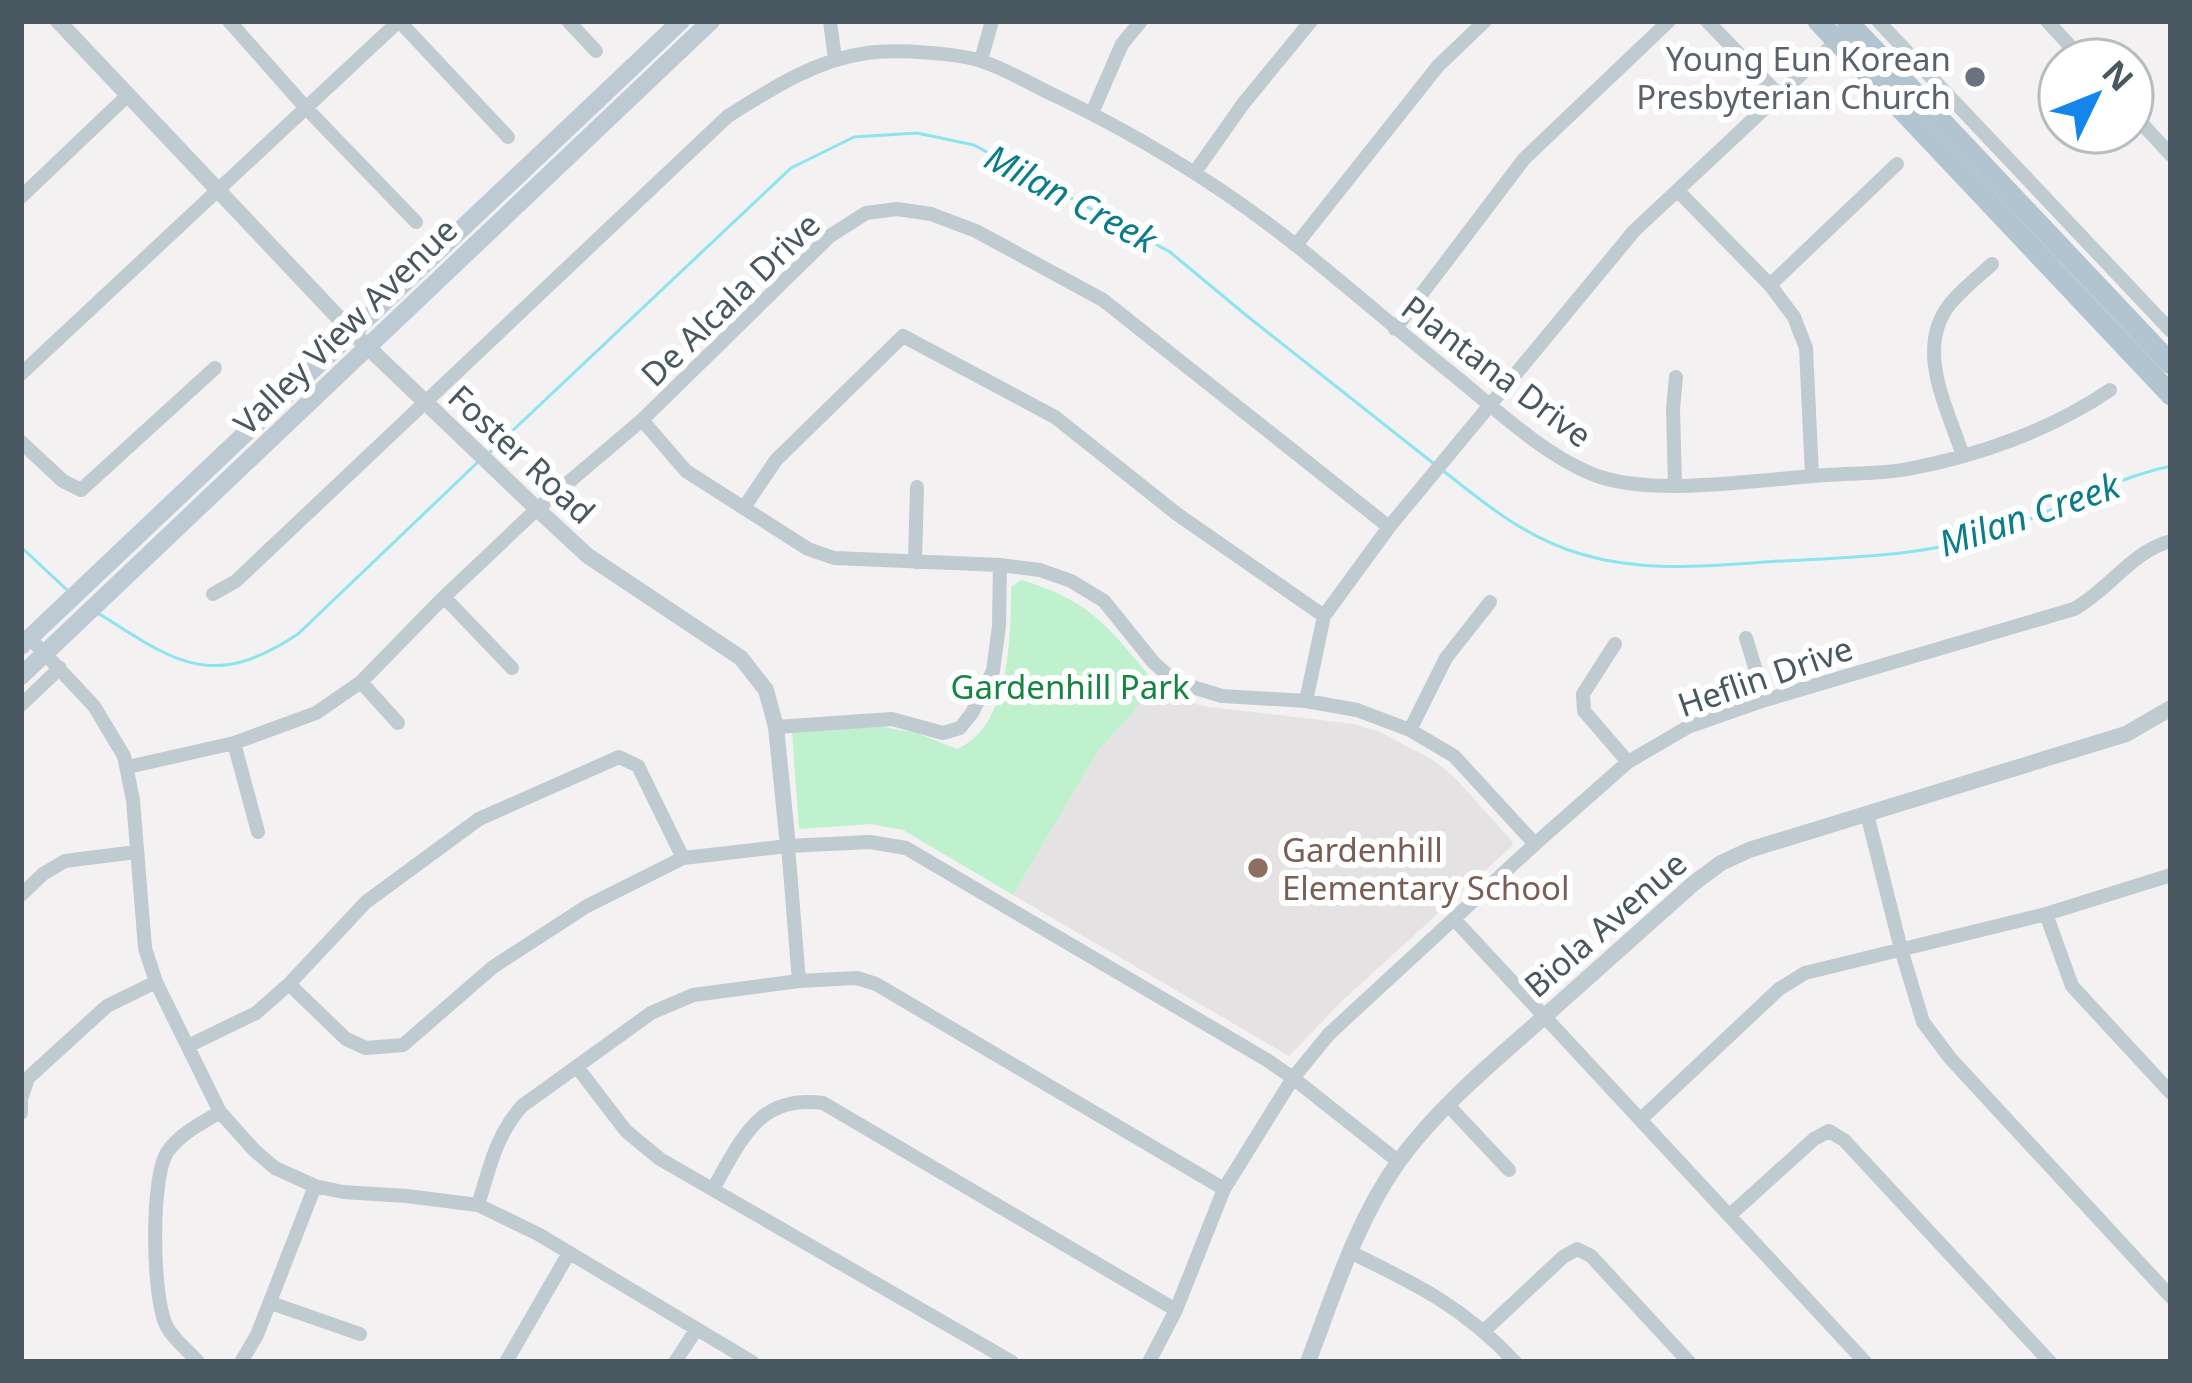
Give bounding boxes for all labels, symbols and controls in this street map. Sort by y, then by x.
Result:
place label: Young Eun Korean Presbyterian Church [1636,36,1951,119]
north arrow [2036,36,2156,156]
text: N [2093,50,2144,100]
marker: Young Eun Korean Presbyterian Church [1962,64,1988,90]
water label: Milan Creek [977,132,1167,264]
street label: De Alcala Drive [631,202,829,396]
street label: Valley View Avenue [223,207,467,445]
street label: Plantana Drive [1393,285,1601,457]
street label: Foster Road [439,374,605,534]
water label: Milan Creek [1932,460,2127,568]
street label: Heflin Drive [1672,625,1858,727]
park label: Gardenhill Park [950,664,1190,709]
place label: Gardenhill Elementary School [1282,827,1570,910]
street label: Biola Avenue [1514,841,1696,1007]
marker: Gardenhill Elementary School [1245,855,1271,881]

